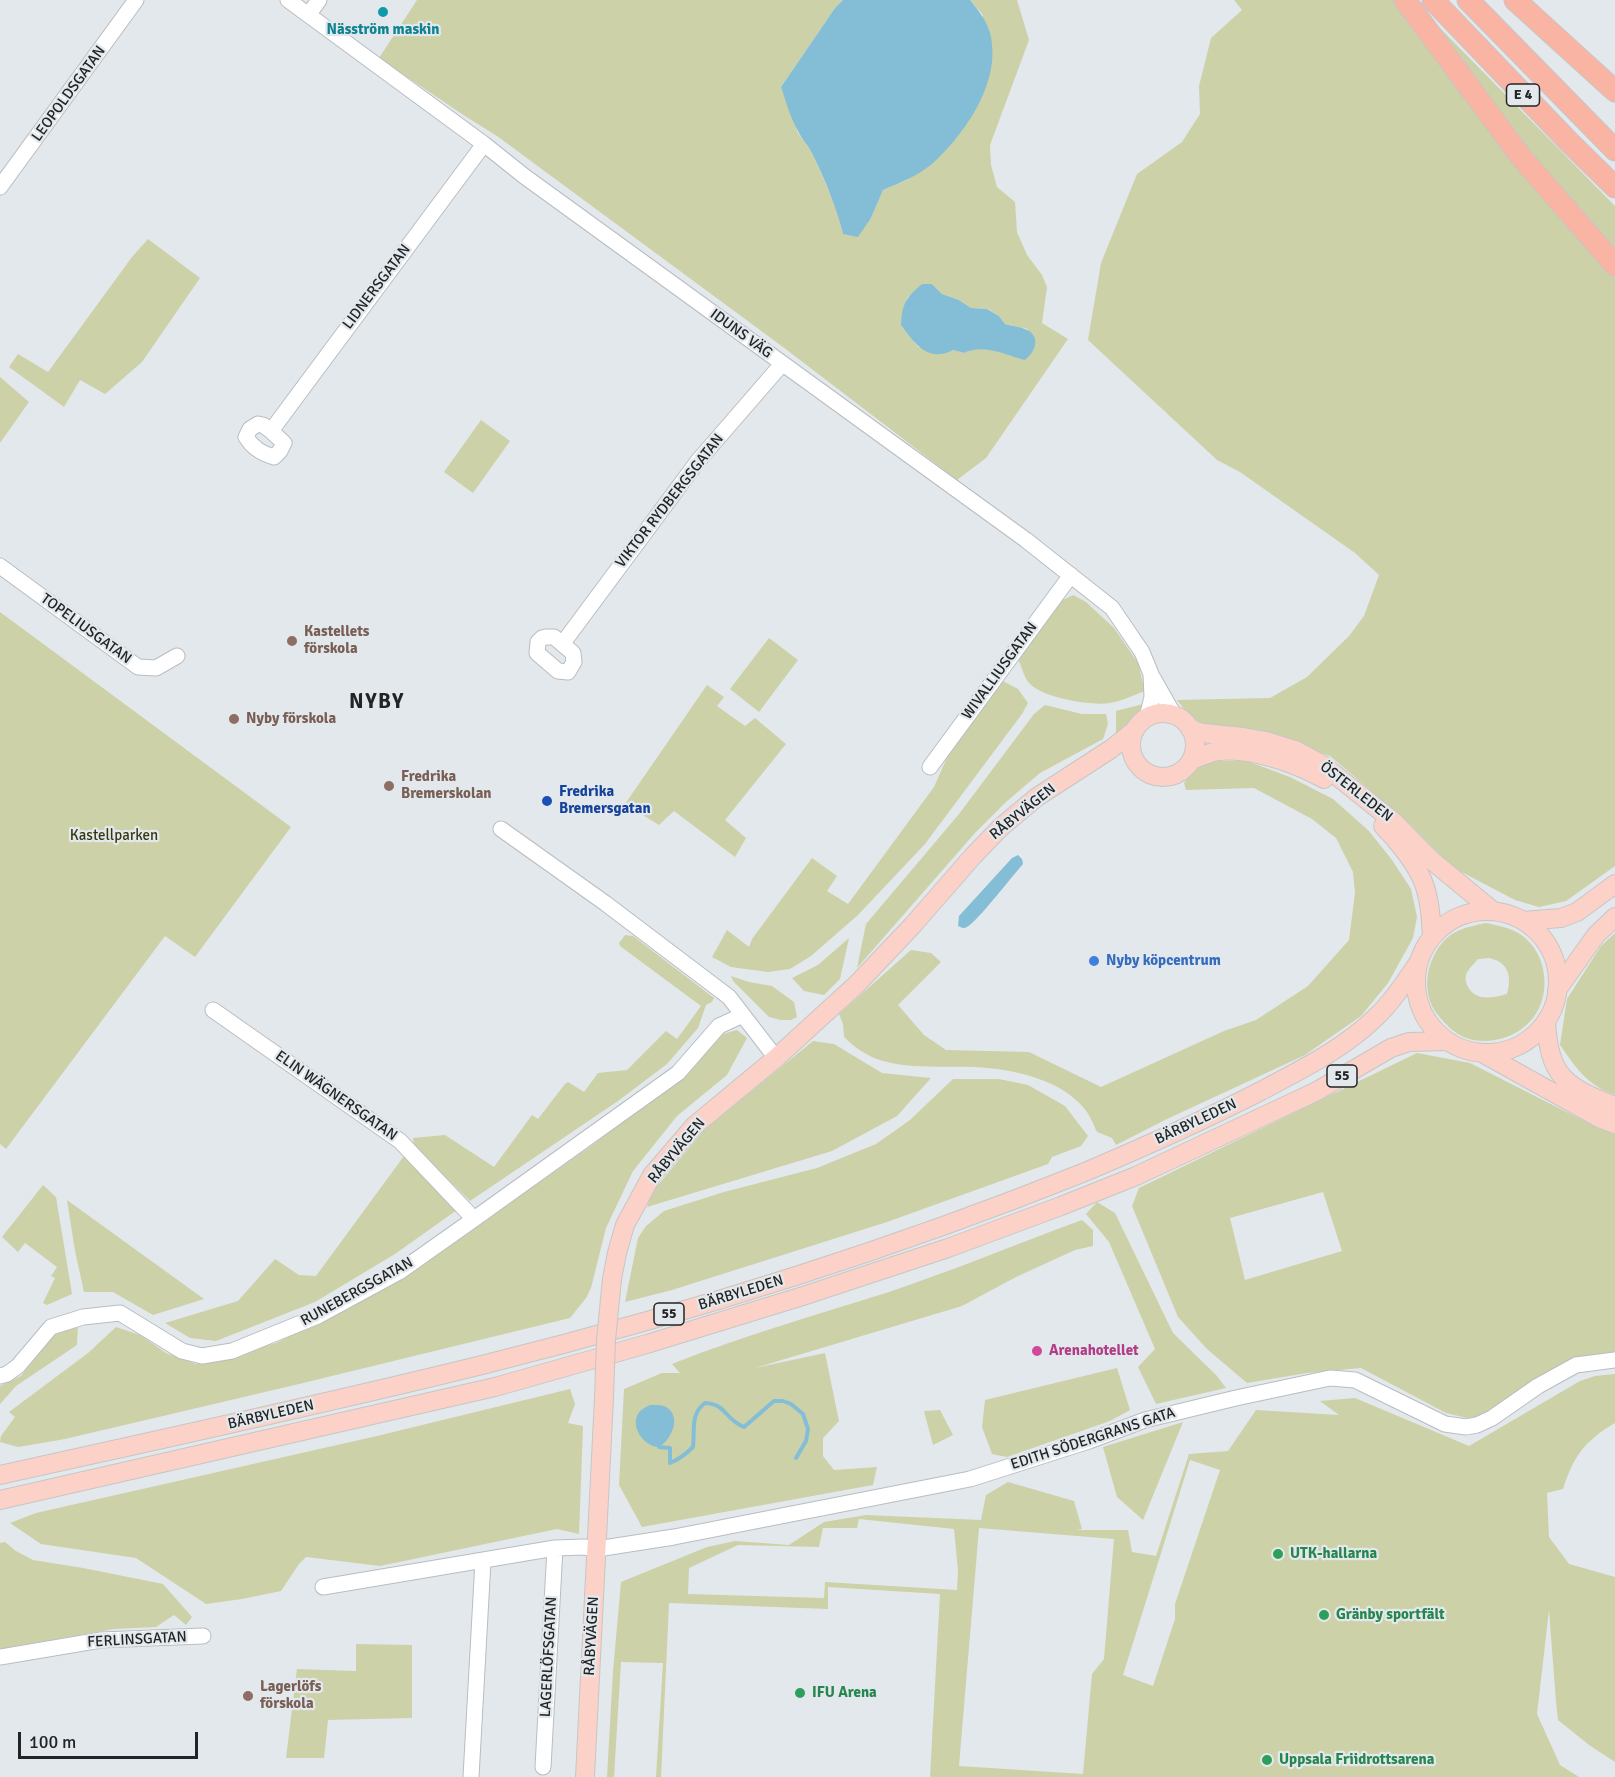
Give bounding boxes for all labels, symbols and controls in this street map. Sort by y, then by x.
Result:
marker: Näsström maskin [376,5,390,19]
place label: Näsström maskin [327,21,439,39]
street label: LEOPOLDSGATAN [28,43,110,145]
road number: E 4 [1506,84,1540,106]
street label: LIDNERSGATAN [339,241,415,333]
street label: IDUNS VÄG [706,305,776,363]
street label: VIKTOR RYDBERGSGATAN [612,430,728,572]
street label: TOPELIUSGATAN [37,590,135,668]
street label: WIVALLIUSGATAN [959,619,1041,723]
place label: Kastellets förskola [304,623,369,658]
marker: Kastellets förskola [285,634,299,648]
district label: NYBY [349,689,405,715]
place label: Nyby förskola [246,710,336,728]
marker: Nyby förskola [227,712,241,726]
street label: ÖSTERLEDEN [1316,758,1396,826]
place label: Fredrika Bremerskolan [401,768,492,803]
marker: Fredrika Bremerskolan [382,779,396,793]
street label: RÅBYVÄGEN [986,780,1060,844]
place label: Fredrika Bremersgatan [559,783,651,818]
marker: Fredrika Bremersgatan [540,794,554,808]
park label: Kastellparken [70,827,158,845]
place label: Nyby köpcentrum [1106,952,1221,970]
marker: Nyby köpcentrum [1087,954,1101,968]
street label: ELIN WÄGNERSGATAN [272,1047,400,1145]
road number: 55 [1327,1065,1357,1087]
street label: BÄRBYLEDEN [1152,1095,1240,1149]
street label: RÅBYVÄGEN [645,1115,709,1187]
street label: RUNEBERGSGATAN [298,1254,416,1330]
street label: BÄRBYLEDEN [696,1272,786,1314]
road number: 55 [654,1303,684,1325]
place label: Arenahotellet [1049,1342,1139,1360]
marker: Arenahotellet [1030,1344,1044,1358]
street label: BÄRBYLEDEN [226,1396,316,1434]
street label: EDITH SÖDERGRANS GATA [1009,1404,1177,1474]
place label: UTK-hallarna [1290,1545,1377,1563]
marker: UTK-hallarna [1271,1547,1285,1561]
street label: LAGERLÖFSGATAN [537,1596,561,1718]
street label: RÅBYVÄGEN [581,1596,603,1676]
place label: Gränby sportfält [1336,1606,1445,1624]
marker: Gränby sportfält [1317,1608,1331,1622]
street label: FERLINSGATAN [87,1628,187,1652]
place label: Lagerlöfs förskola [260,1678,321,1713]
place label: IFU Arena [812,1684,877,1702]
marker: IFU Arena [793,1686,807,1700]
marker: Lagerlöfs förskola [241,1689,255,1703]
scale bar [21,1720,201,1758]
text: 100 m [29,1731,76,1753]
place label: Uppsala Friidrottsarena [1279,1751,1434,1769]
marker: Uppsala Friidrottsarena [1260,1753,1274,1767]

